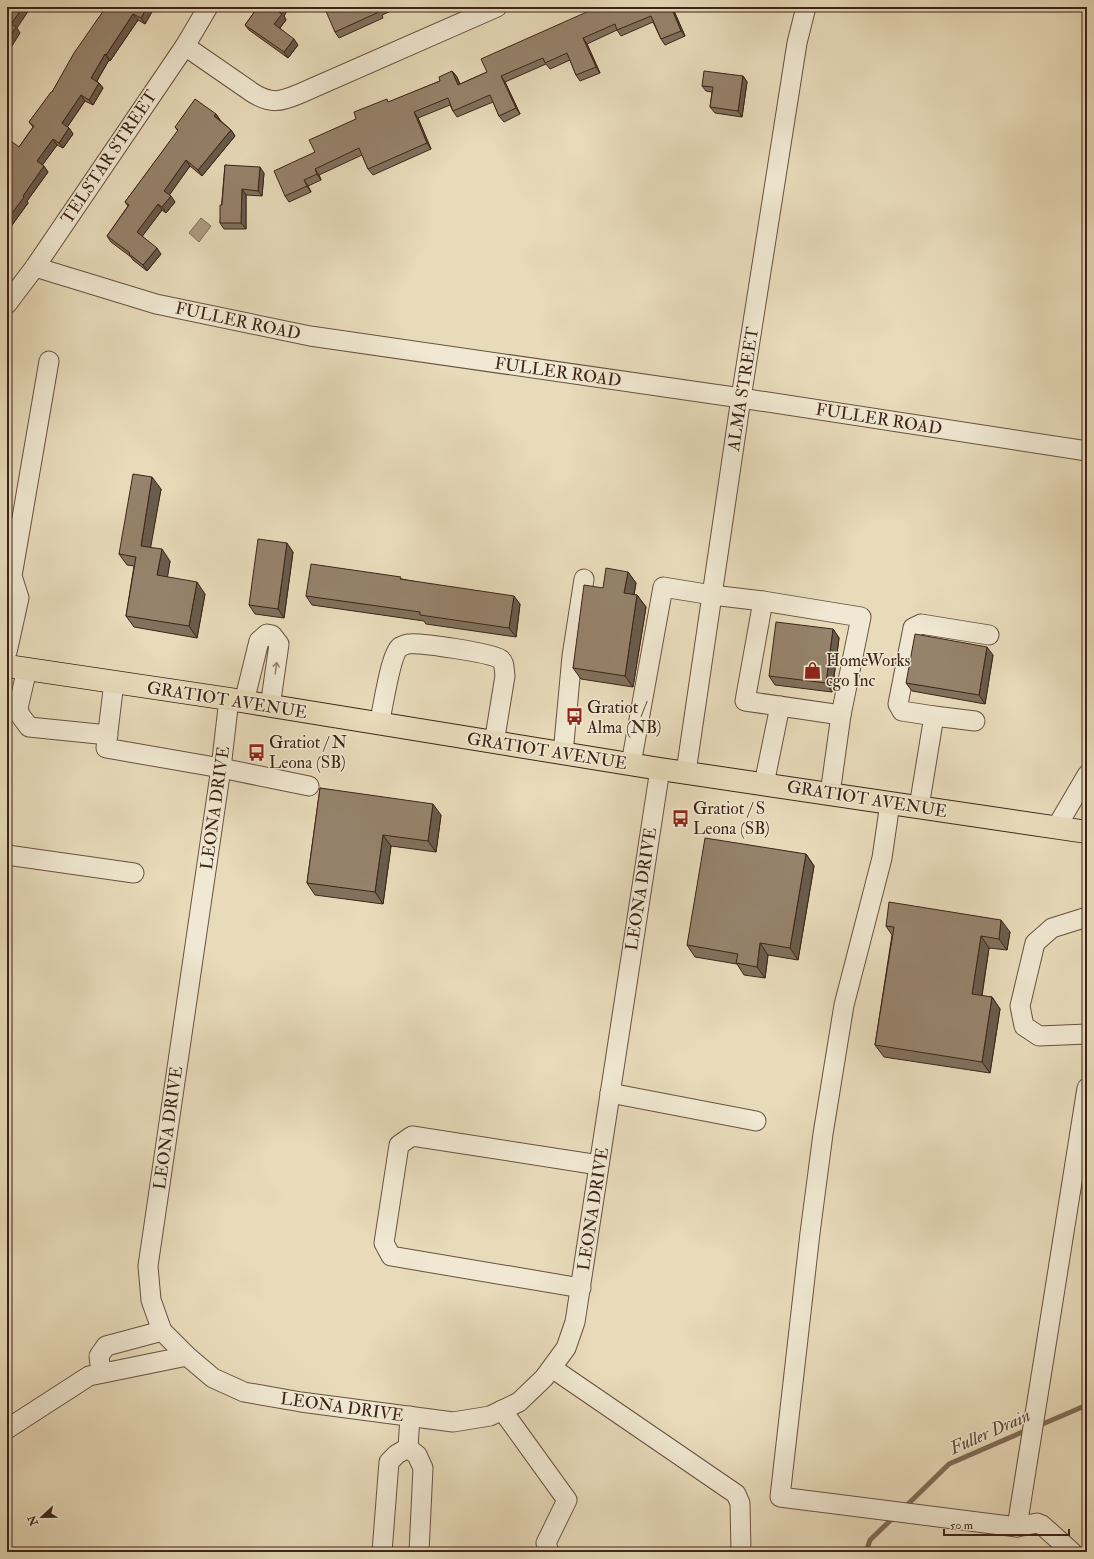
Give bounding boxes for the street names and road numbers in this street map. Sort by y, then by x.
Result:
street label: TELSTAR STREET [56,86,162,228]
street label: FULLER ROAD [173,297,303,345]
street label: ALMA STREET [723,325,763,454]
street label: FULLER ROAD [493,353,623,391]
street label: FULLER ROAD [814,399,944,439]
street label: GRATIOT AVENUE [145,677,309,723]
street label: GRATIOT AVENUE [465,728,629,774]
street label: LEONA DRIVE [196,745,234,871]
street label: GRATIOT AVENUE [785,776,949,822]
street label: LEONA DRIVE [621,826,661,952]
street label: LEONA DRIVE [149,1065,187,1191]
street label: LEONA DRIVE [573,1146,613,1272]
street label: LEONA DRIVE [279,1388,405,1426]

